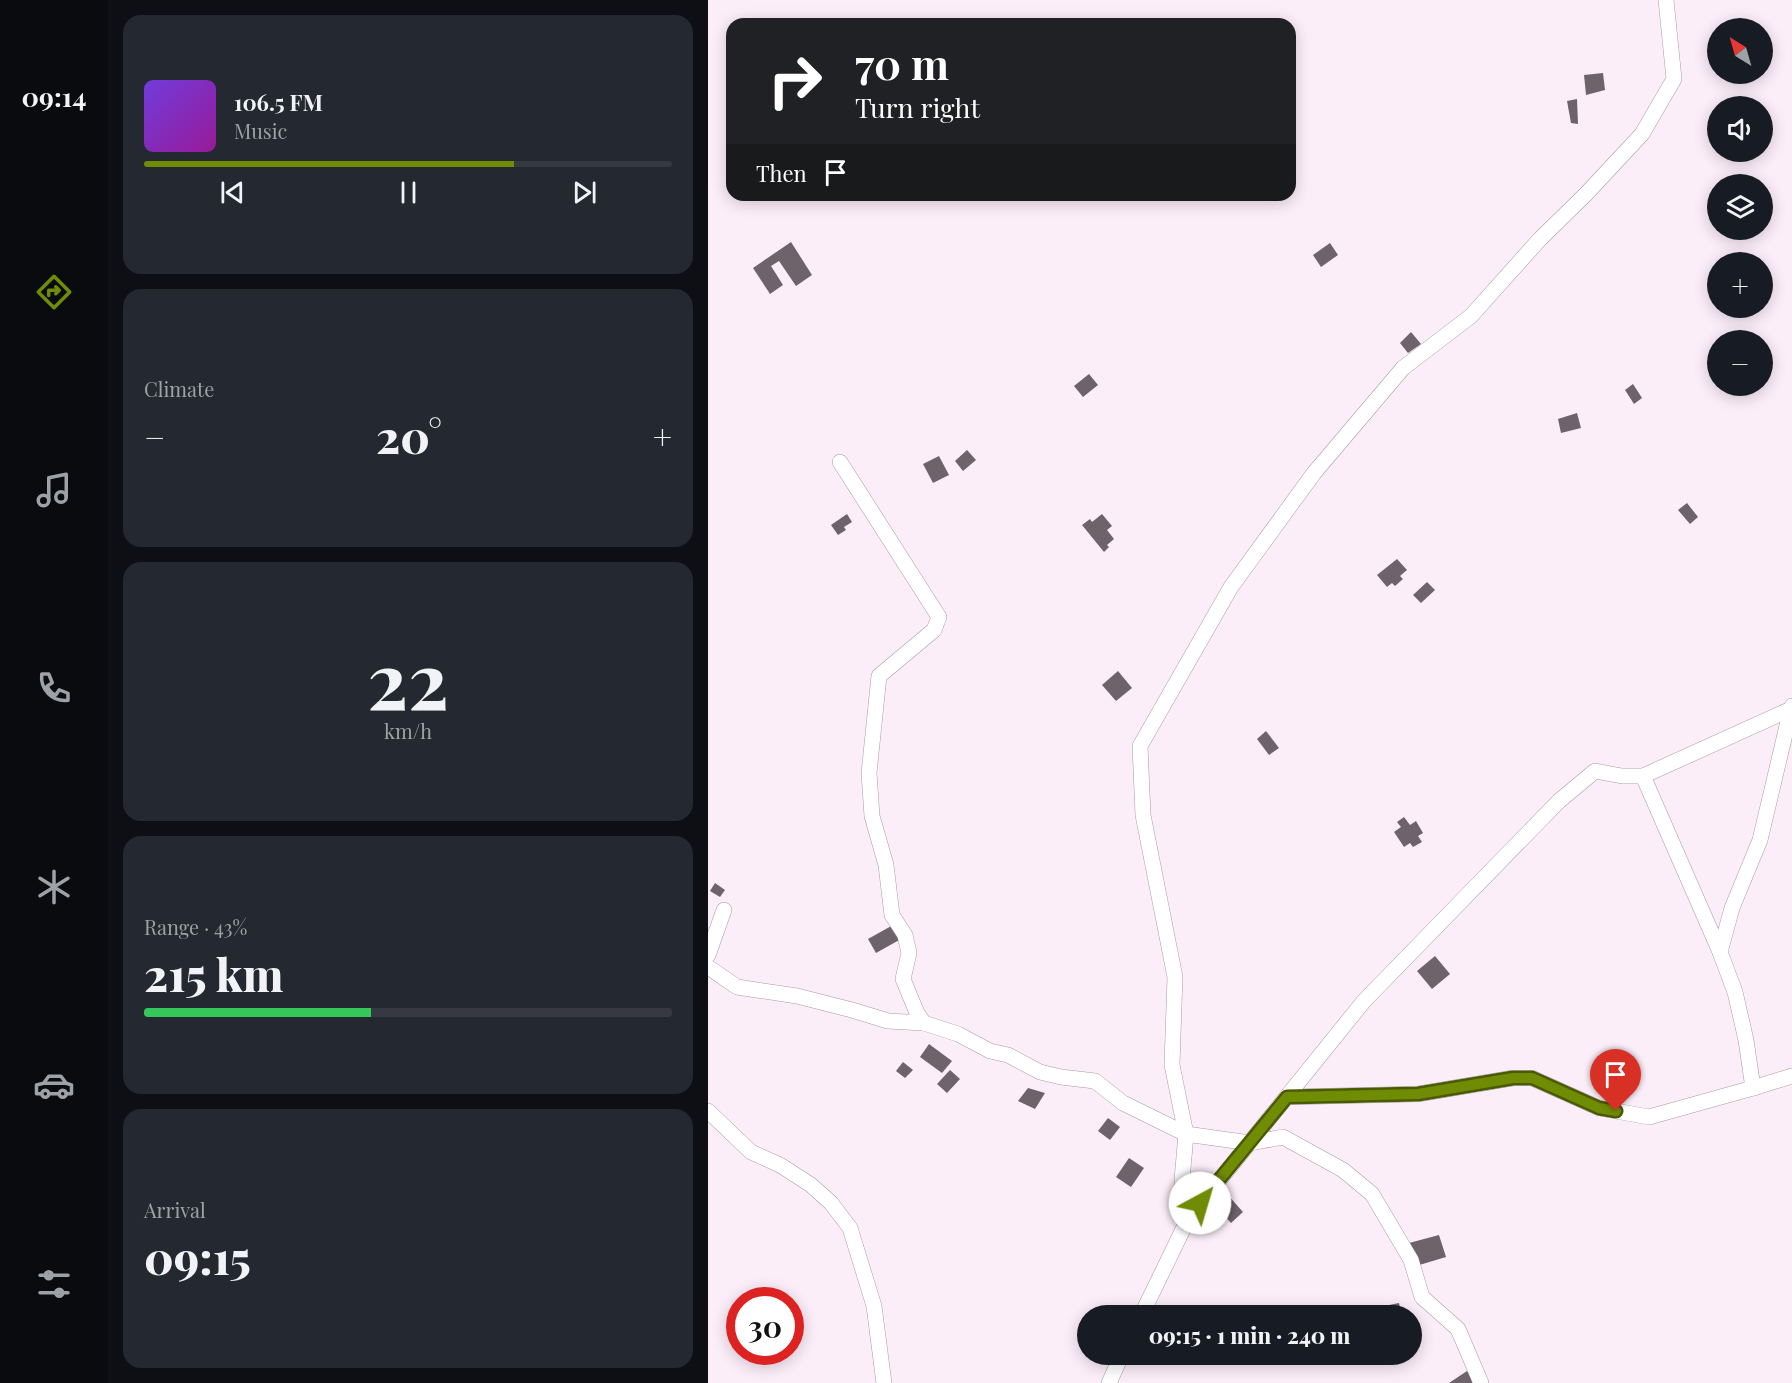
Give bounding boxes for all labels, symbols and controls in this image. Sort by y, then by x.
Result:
north arrow [1707,18,1773,84]
map controls [1707,18,1773,396]
text: 70 m [855,35,949,91]
icon: right [756,42,834,120]
text: 09:14 [22,78,86,114]
text: 106.5 FM [234,87,323,117]
text: Turn right [855,89,980,125]
button: sound [1707,96,1773,162]
text: Music [234,117,287,144]
icon: arrive [819,156,852,189]
text: Then [756,158,807,188]
button: layers [1707,174,1773,240]
icon: previous [216,176,249,209]
icon: pause [392,176,425,209]
icon: next [568,176,601,209]
button: + [1707,252,1773,318]
icon: directions [33,271,75,313]
button: − [1707,330,1773,396]
text: Climate [144,375,214,402]
text: 20° [376,405,442,465]
text: − [144,414,165,458]
text: + [653,414,672,458]
icon: music [33,469,75,511]
text: 22 [367,626,449,730]
icon: phone [33,667,75,709]
text: km/h [384,717,432,744]
icon: climate [33,866,75,908]
text: Range · 43% [144,913,247,940]
text: 215 km [144,943,284,1003]
pin [1590,1049,1641,1111]
icon: arrive [1599,1058,1632,1091]
icon: car [33,1064,75,1106]
position arrow [1168,1171,1232,1235]
text: Arrival [144,1196,206,1223]
text: 09:15 [144,1226,251,1286]
icon: filters [33,1263,75,1305]
speed limit sign: 30 [726,1287,804,1365]
text: 09:15 · 1 min · 240 m [1149,1320,1350,1350]

